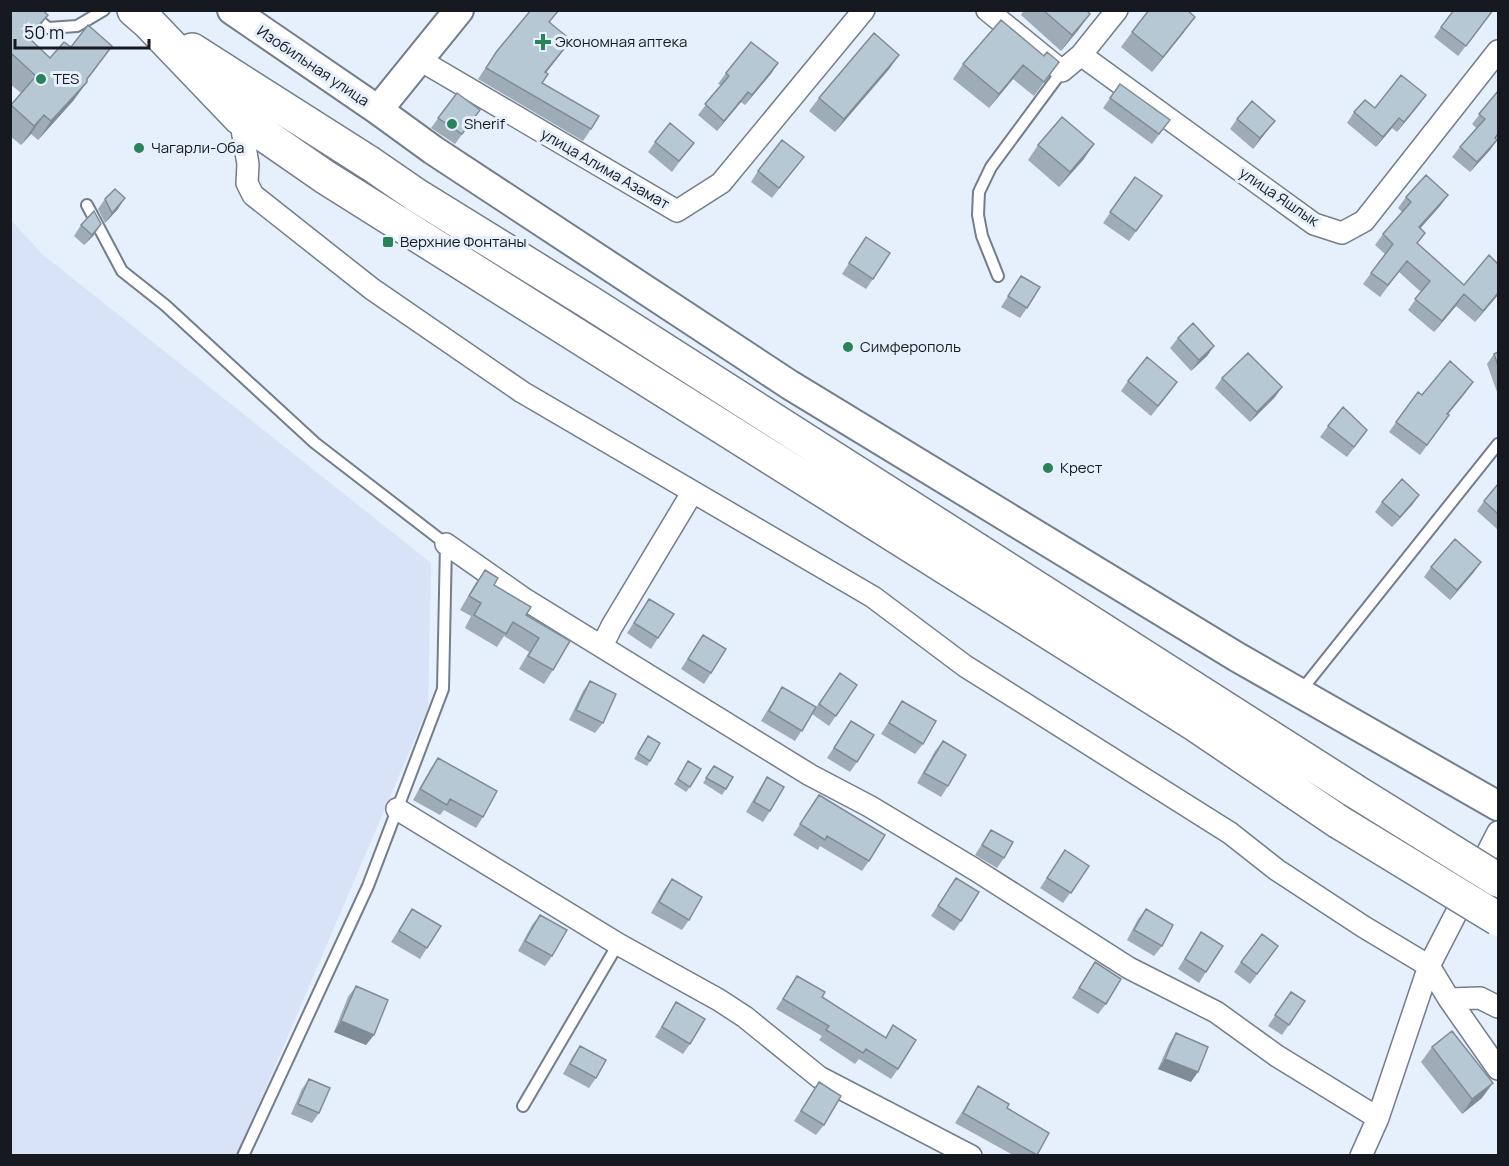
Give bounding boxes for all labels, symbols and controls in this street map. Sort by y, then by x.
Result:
scale bar [15,12,148,50]
text: 50 m [24,20,64,44]
street label: Изобильная улица [253,20,374,111]
place label: Экономная аптека [555,31,687,52]
marker: Экономная аптека [536,35,550,49]
place label: TES [53,68,79,89]
marker: TES [34,72,48,86]
place label: Sherif [464,113,506,134]
marker: Sherif [445,117,459,131]
street label: улица Алима Азамат [537,123,674,214]
place label: Чагарли-Оба [151,137,244,158]
marker: Чагарли-Оба [132,141,146,155]
street label: улица Яшлык [1235,162,1324,231]
place label: Верхние Фонтаны [400,231,527,252]
marker: Верхние Фонтаны [381,235,395,249]
place label: Симферополь [860,336,961,357]
marker: Симферополь [841,340,855,354]
place label: Крест [1060,457,1103,478]
marker: Крест [1041,461,1055,475]

